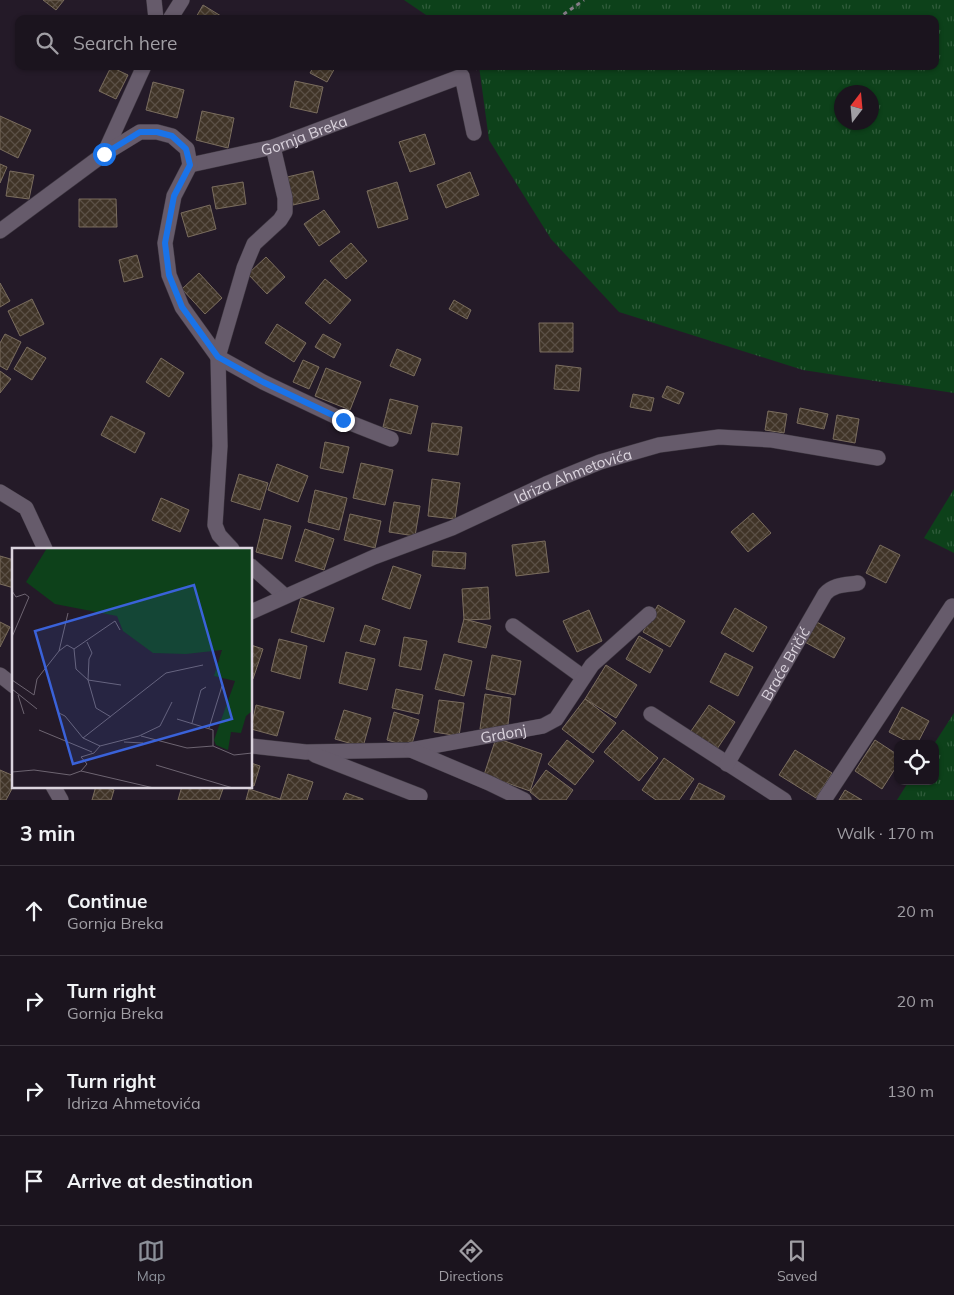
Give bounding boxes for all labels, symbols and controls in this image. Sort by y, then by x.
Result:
search box [15,15,939,70]
icon: search [33,29,61,57]
text: Search here [73,31,177,55]
north arrow [834,85,879,130]
street label: Gornja Breka [259,111,350,159]
route start [93,143,116,166]
route end [332,409,355,432]
street label: Idriza Ahmetovića [511,444,634,507]
inset map [12,548,252,788]
street label: Braće Bričić [756,623,814,704]
street label: Grdonj [479,720,528,747]
map controls [894,740,939,785]
button: locate [894,740,939,785]
text: 3 min [20,820,75,846]
text: Walk · 170 m [836,823,934,843]
text: Continue [67,889,147,913]
icon: ahead [20,897,48,925]
text: 20 m [897,901,934,921]
text: Gornja Breka [67,913,164,933]
text: Turn right [67,979,156,1003]
icon: right [20,987,48,1015]
text: 20 m [897,991,934,1011]
text: Gornja Breka [67,1003,164,1023]
text: Turn right [67,1069,156,1093]
icon: right [20,1077,48,1105]
text: 130 m [887,1081,934,1101]
text: Idriza Ahmetovića [67,1093,201,1113]
icon: arrive [20,1167,48,1195]
text: Arrive at destination [67,1169,253,1193]
tab: Map [137,1237,165,1285]
tab: Directions [439,1237,504,1285]
tab: Saved [777,1237,817,1285]

